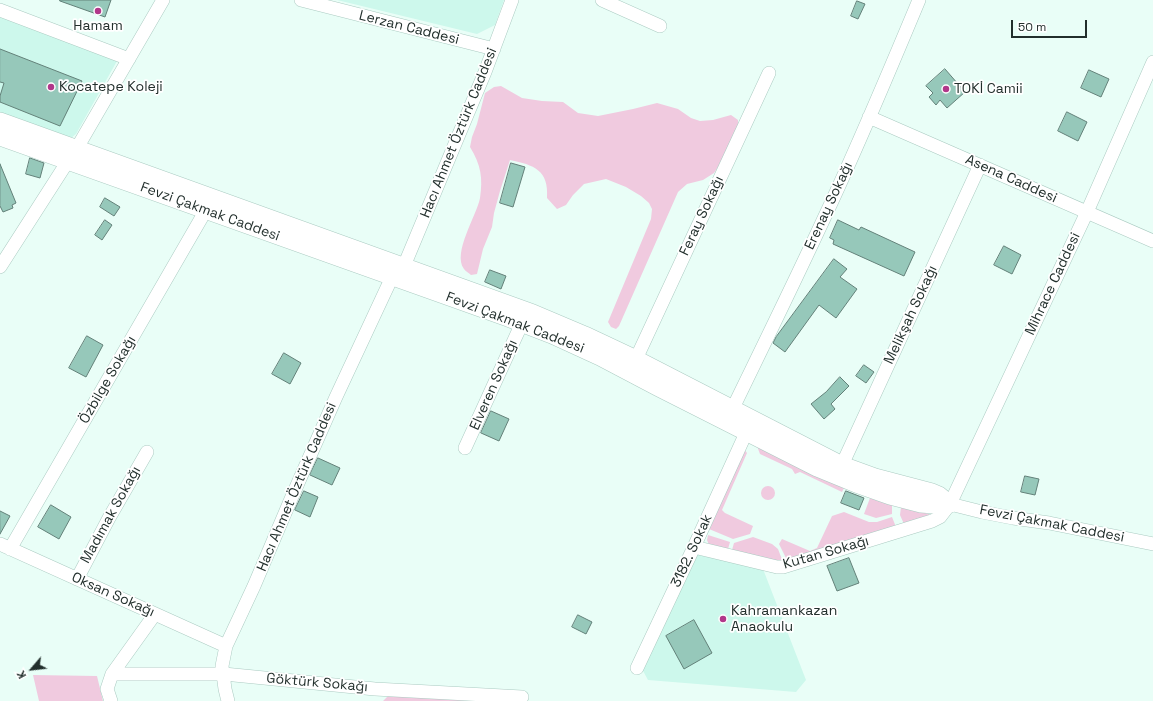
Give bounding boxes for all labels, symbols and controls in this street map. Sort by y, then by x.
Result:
marker: Hamam [93,6,103,16]
street label: Lerzan Caddesi [357,7,461,49]
scale bar [1013,12,1089,38]
place label: Hamam [73,18,123,34]
text: 50 m [1018,19,1046,35]
street label: Hacı Ahmet Öztürk Caddesi [417,45,501,221]
place label: Kocatepe Koleji [59,79,163,95]
place label: TOKİ Camii [954,81,1023,97]
marker: Kocatepe Koleji [46,82,56,92]
marker: TOKİ Camii [941,84,951,94]
street label: Asena Caddesi [963,151,1059,207]
street label: Erenay Sokağı [801,160,857,252]
street label: Feray Sokağı [676,174,728,258]
street label: Fevzi Çakmak Caddesi [138,179,282,245]
street label: Mihrace Caddesi [1022,230,1084,338]
street label: Melikşah Sokağı [881,263,941,367]
street label: Fevzi Çakmak Caddesi [443,289,587,357]
street label: Özbilge Sokağı [76,333,140,427]
street label: Elveren Sokağı [467,337,521,433]
street label: Hacı Ahmet Öztürk Caddesi [254,400,340,574]
street label: Madımak Sokağı [77,463,145,567]
street label: Fevzi Çakmak Caddesi [978,502,1126,546]
street label: 3182. Sokak [668,512,716,590]
street label: Kutan Sokağı [781,533,871,573]
street label: Oksan Sokağı [69,569,157,621]
place label: Kahramankazan Anaokulu [731,603,837,636]
marker: Kahramankazan Anaokulu [718,614,728,624]
north arrow [12,649,52,689]
text: K [14,668,29,681]
street label: Göktürk Sokağı [266,670,368,696]

